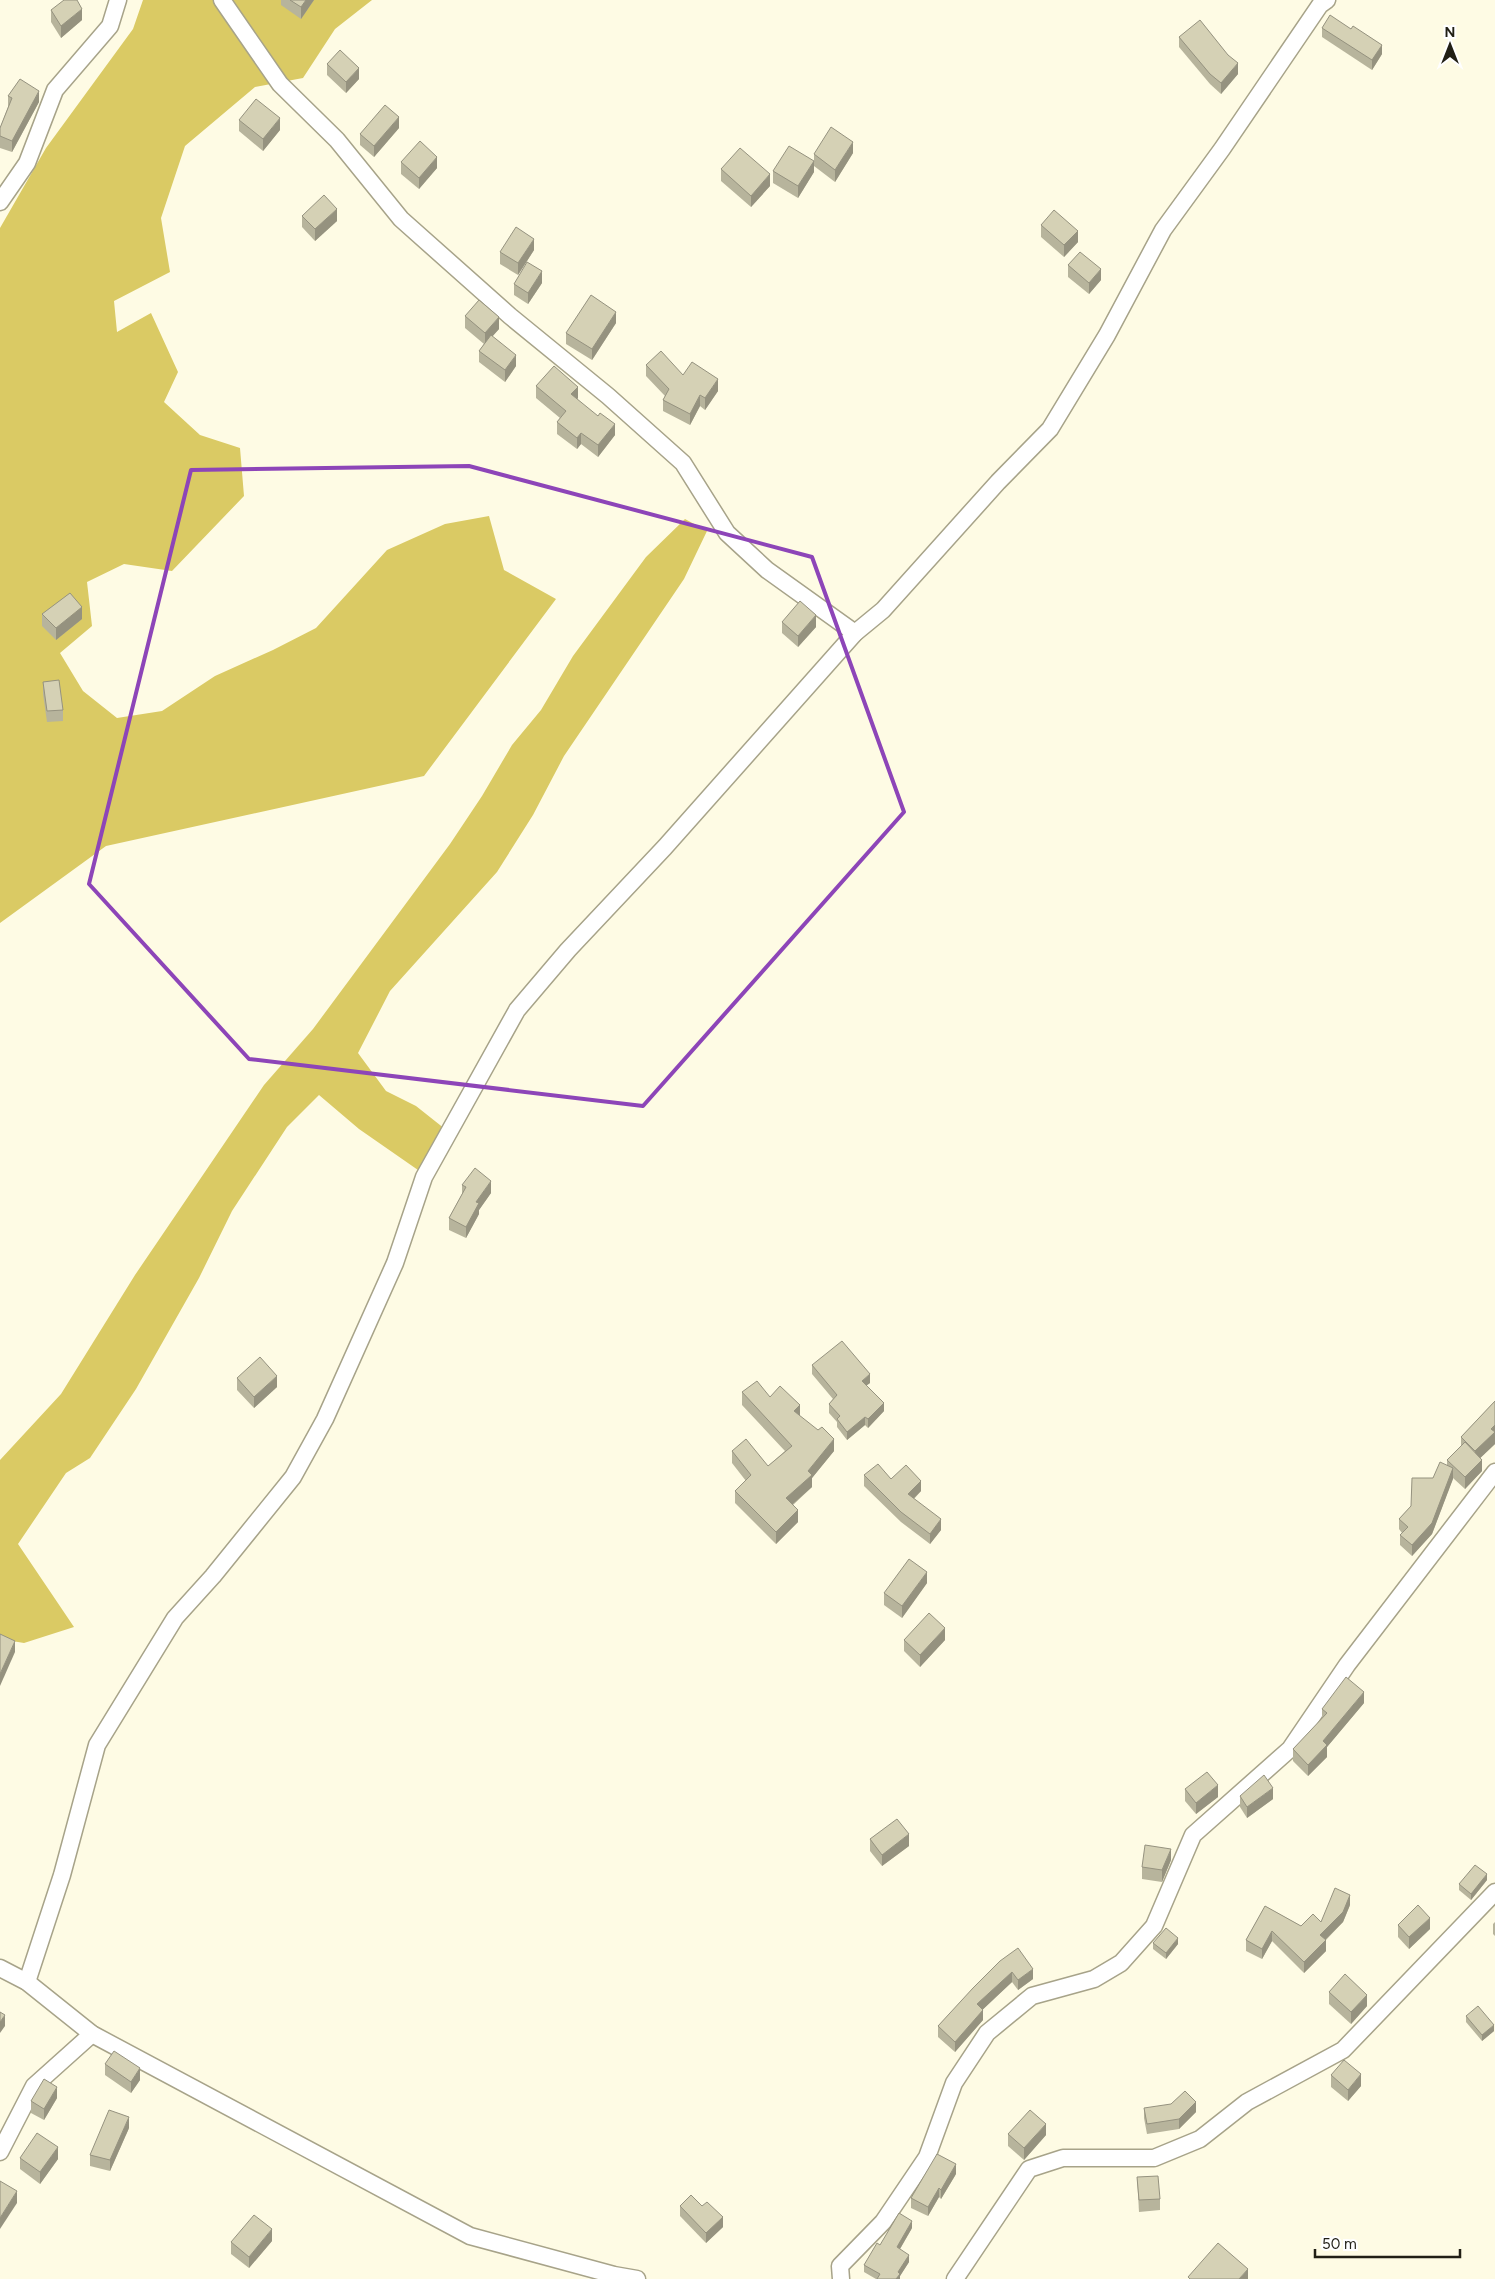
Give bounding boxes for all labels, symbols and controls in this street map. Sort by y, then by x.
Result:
north arrow [1425,20,1475,70]
text: N [1445,24,1455,41]
scale bar [1315,2226,1460,2258]
text: 50 m [1322,2235,1357,2253]

